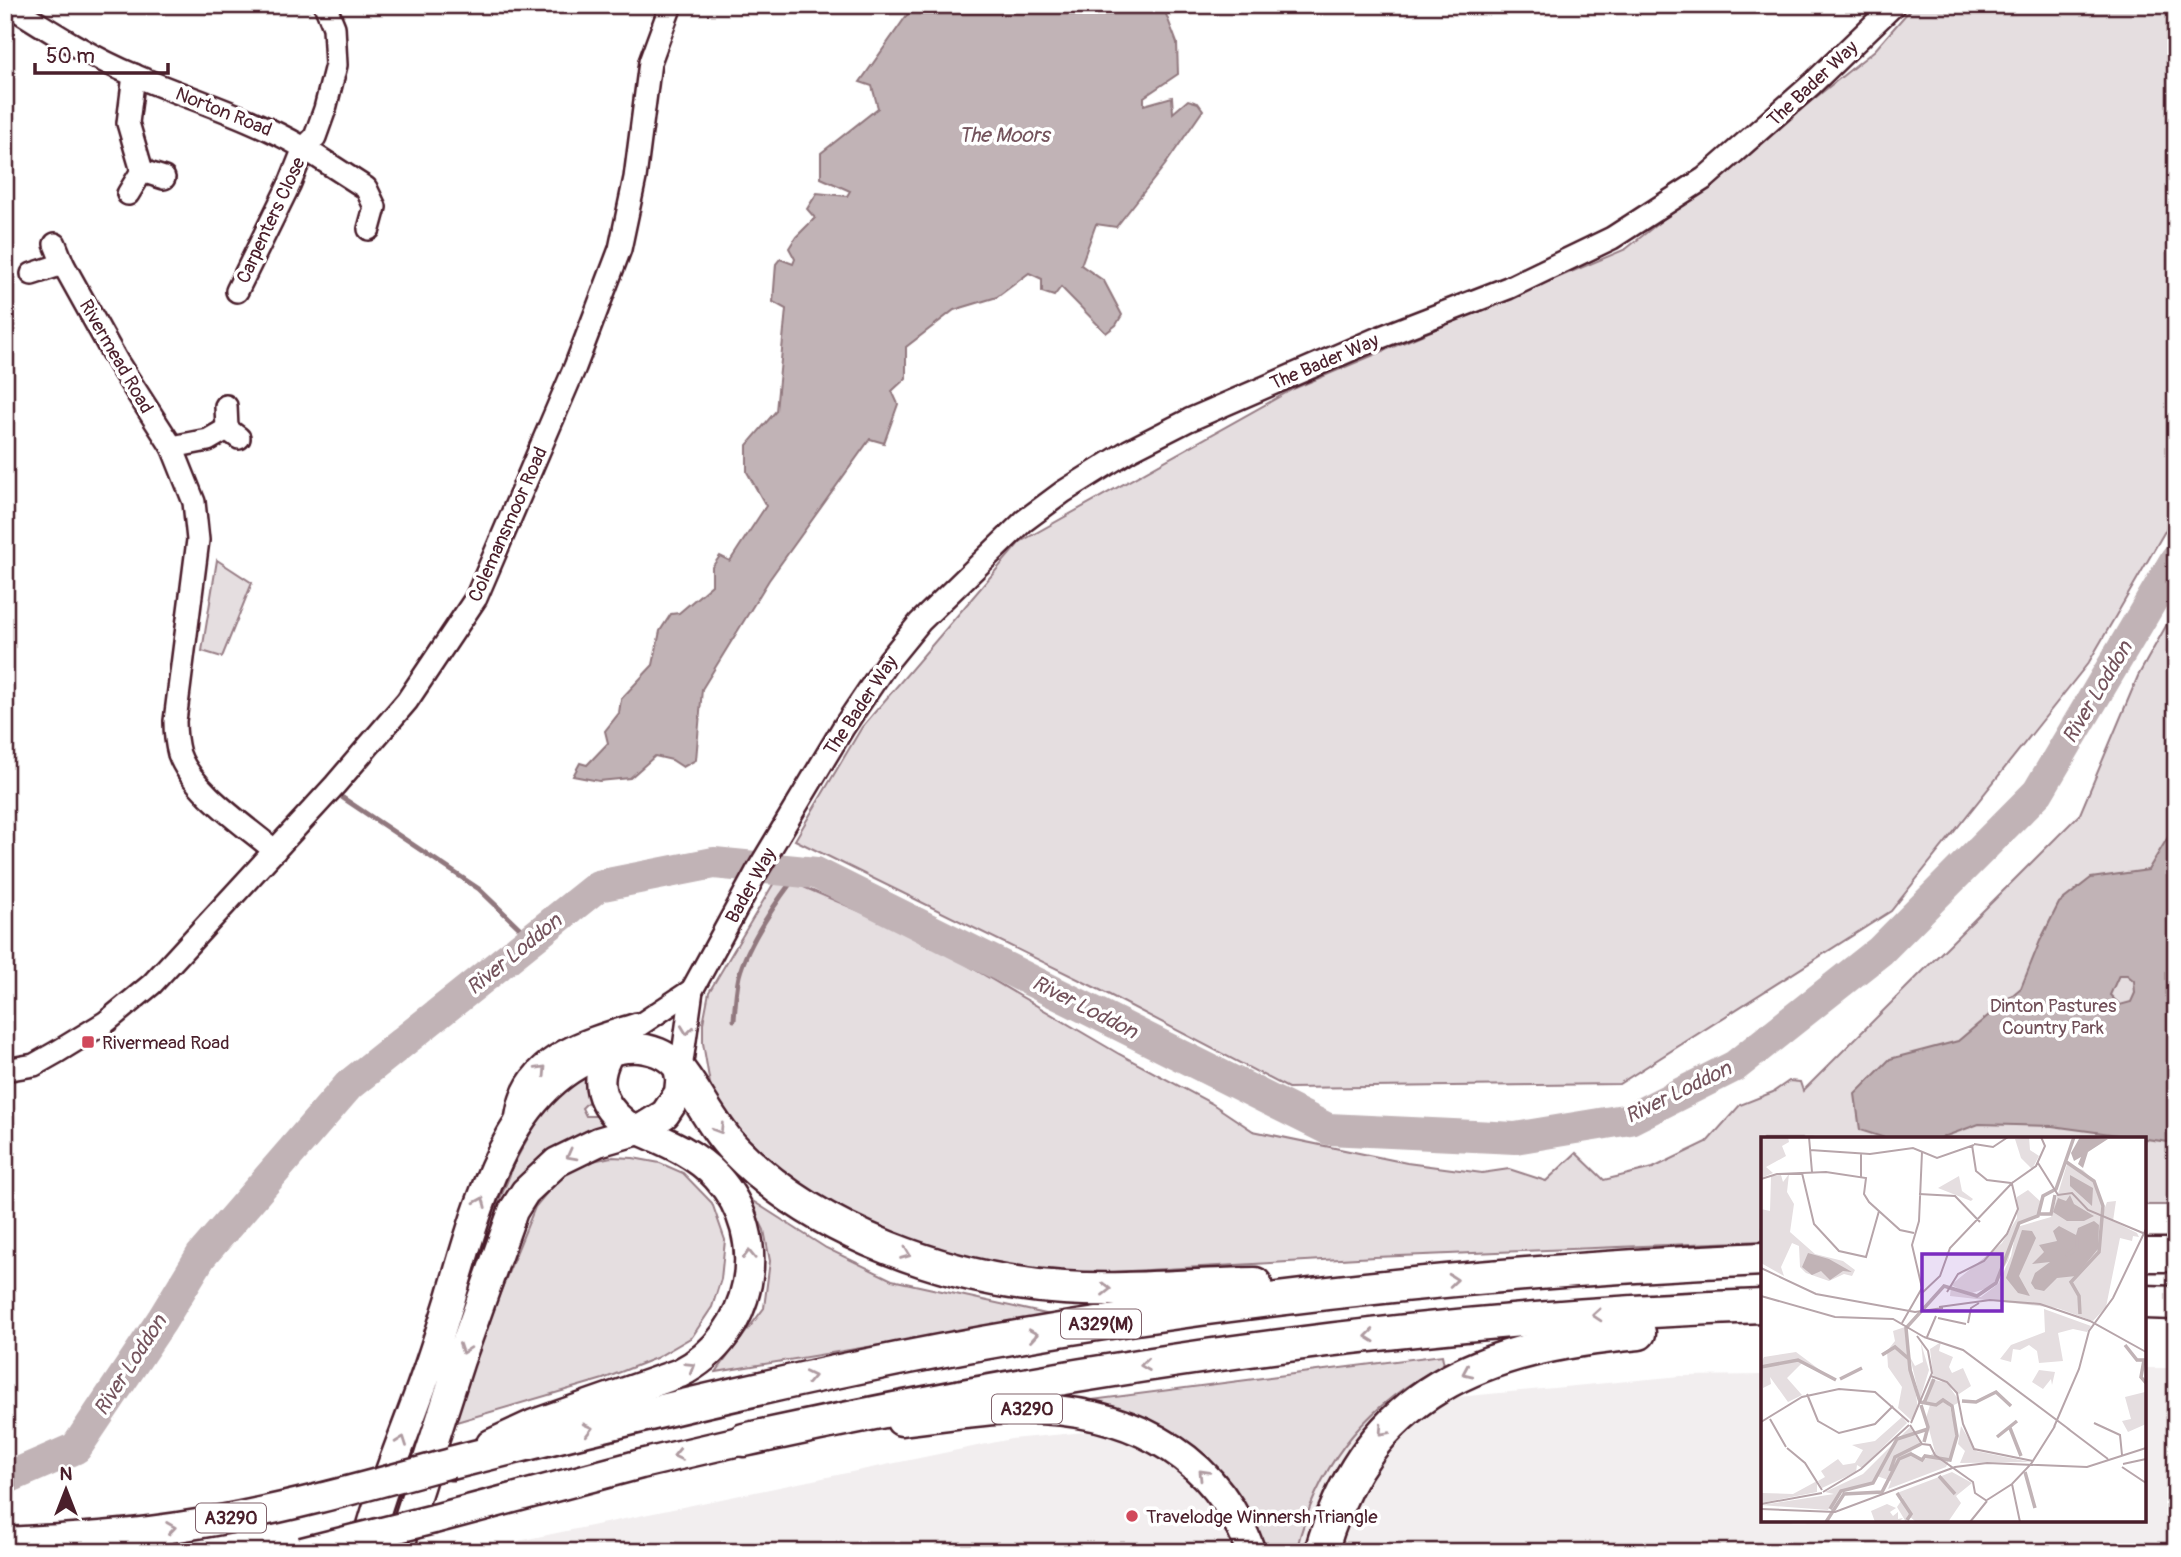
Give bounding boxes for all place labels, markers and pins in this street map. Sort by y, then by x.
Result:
place label: Rivermead Road [102,1031,230,1055]
marker: Rivermead Road [80,1034,96,1050]
place label: Travelodge Winnersh Triangle [1146,1505,1378,1529]
marker: Travelodge Winnersh Triangle [1124,1508,1140,1524]

